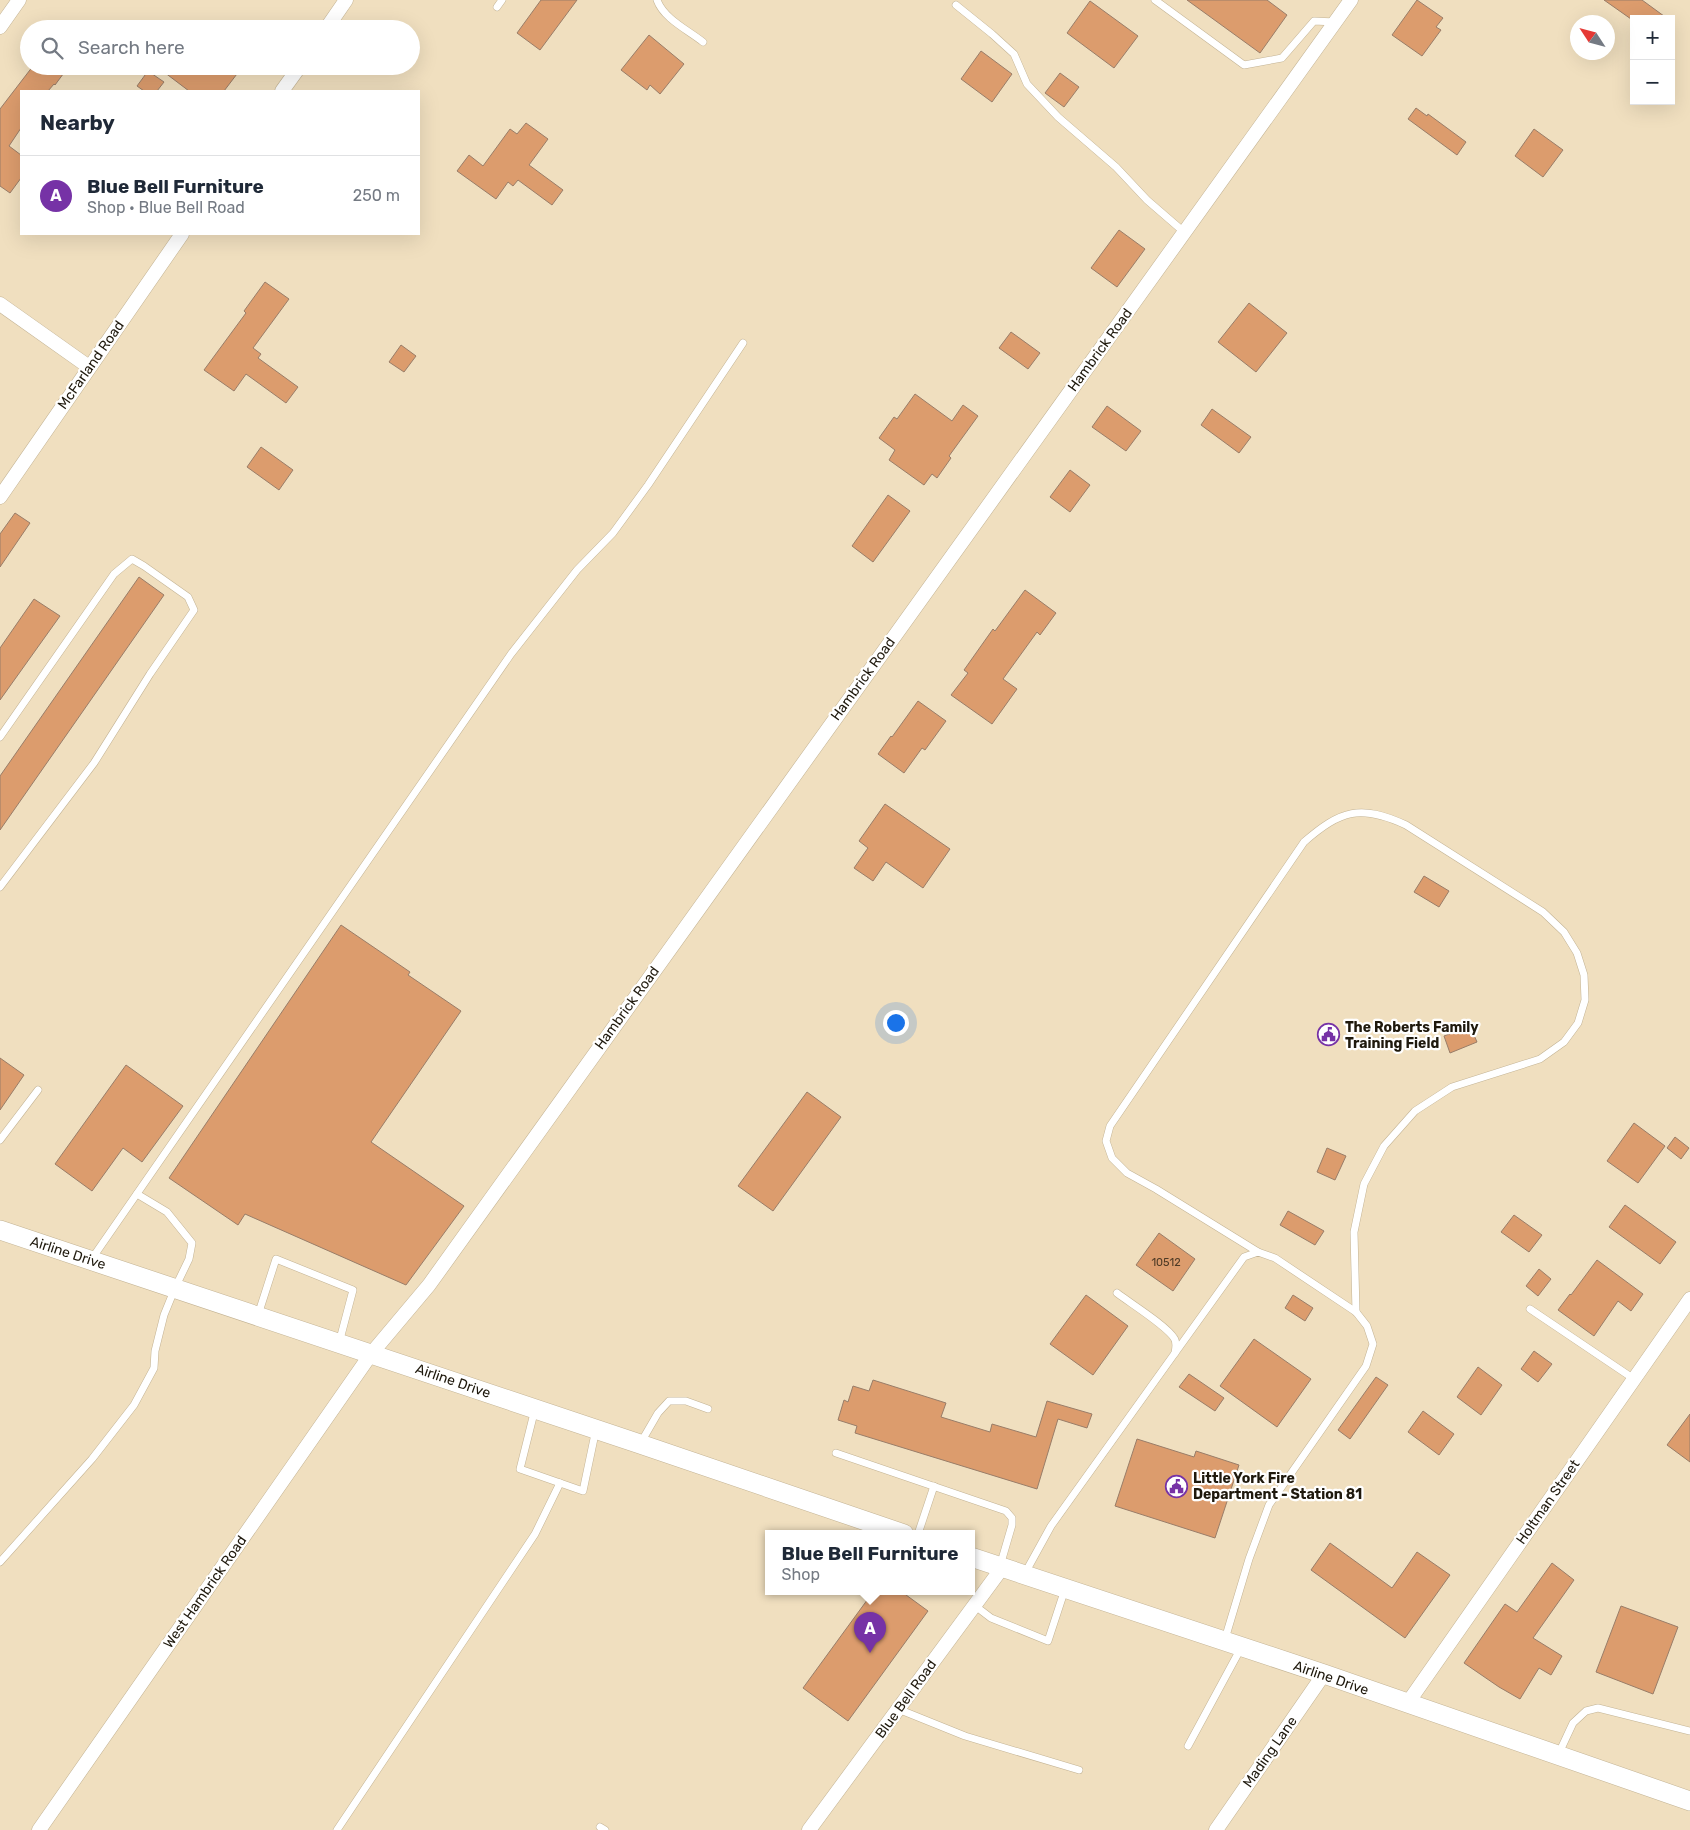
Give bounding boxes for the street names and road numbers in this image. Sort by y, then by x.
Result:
street label: Hambrick Road [1064,305,1136,395]
street label: McFarland Road [54,317,128,413]
street label: Hambrick Road [827,634,899,724]
street label: Hambrick Road [591,963,663,1053]
street label: Airline Drive [28,1233,108,1273]
street label: Airline Drive [413,1360,493,1402]
street label: Holtman Street [1513,1456,1584,1548]
street label: West Hambrick Road [160,1532,250,1652]
street label: Blue Bell Road [872,1656,940,1742]
street label: Airline Drive [1291,1657,1371,1699]
street label: Mading Lane [1239,1713,1301,1791]

